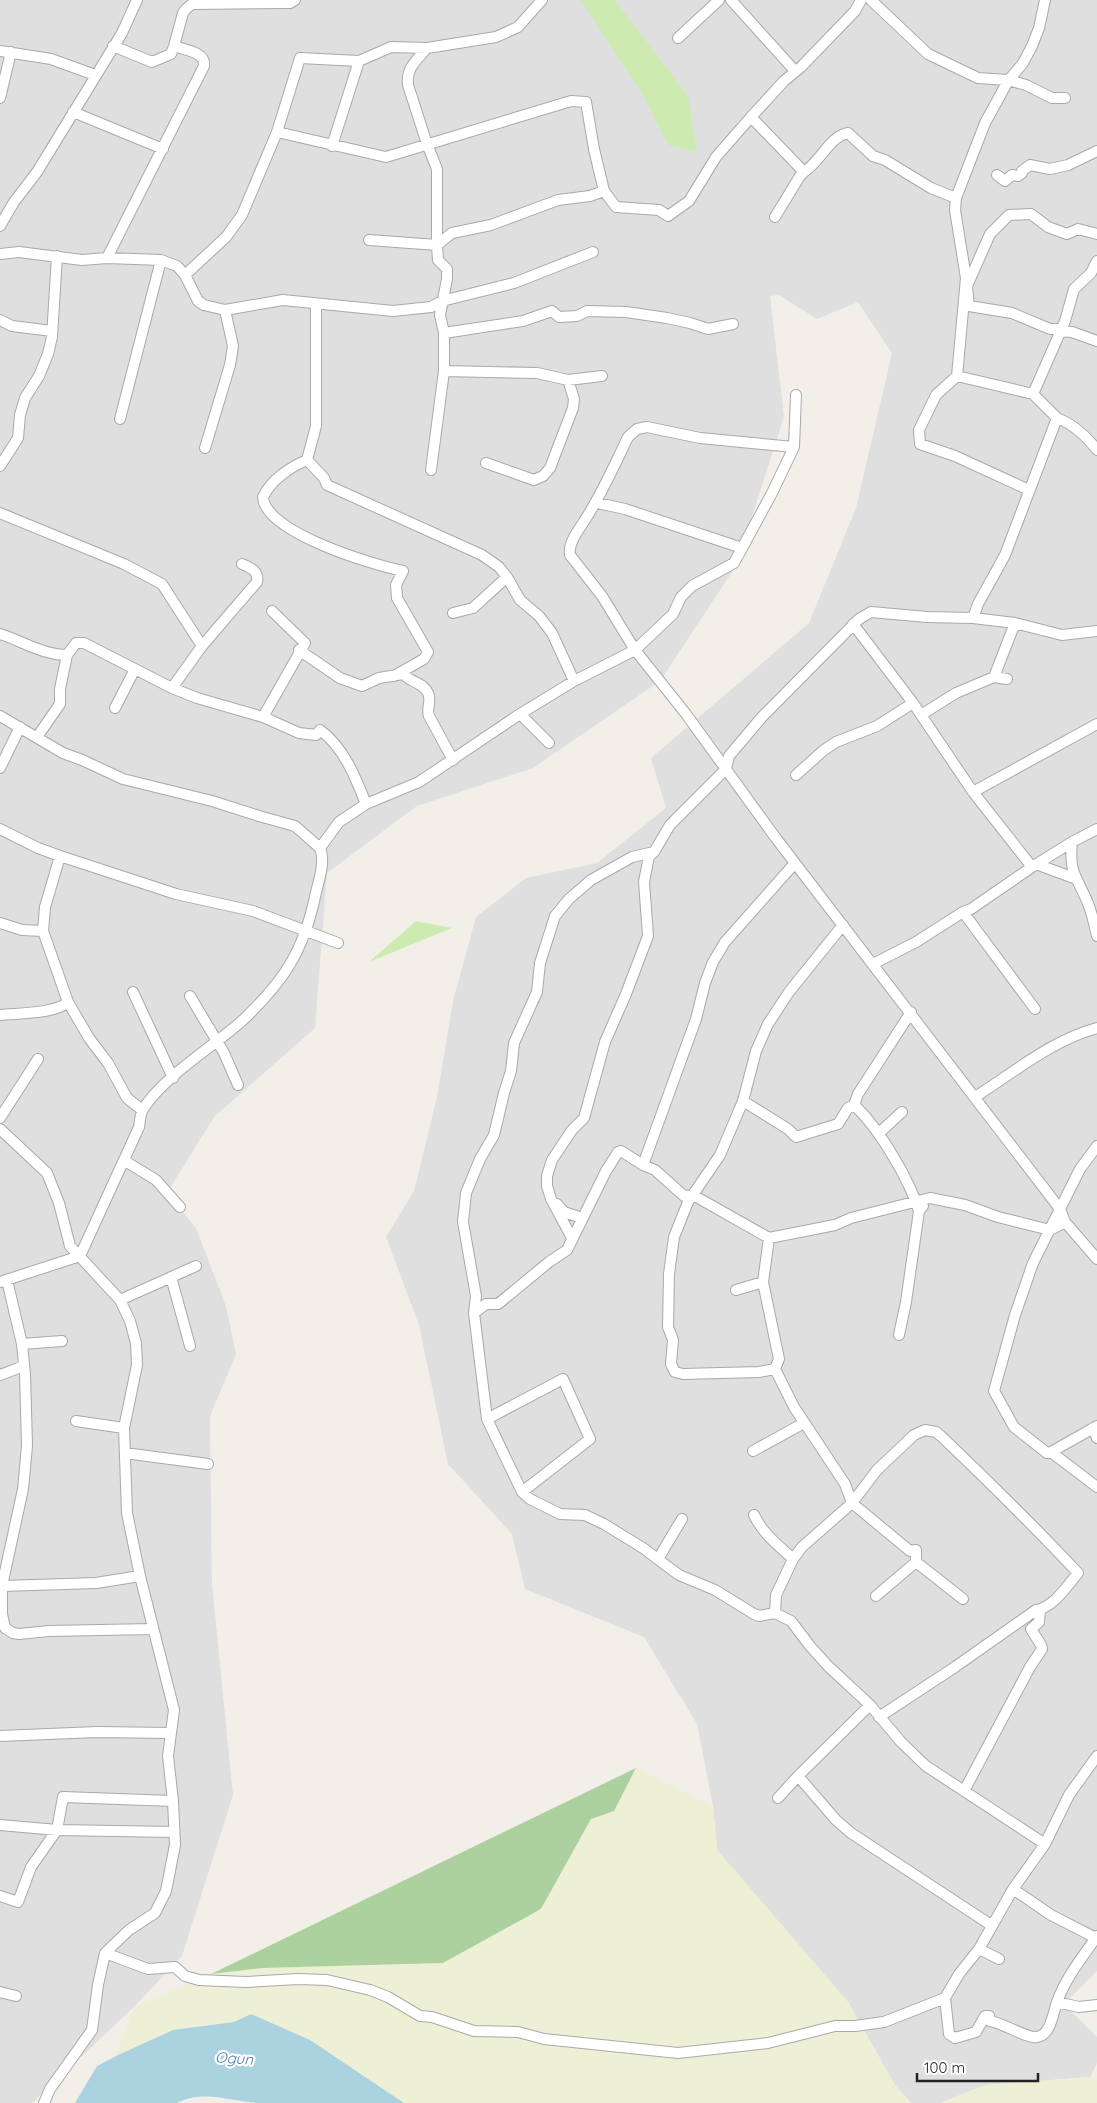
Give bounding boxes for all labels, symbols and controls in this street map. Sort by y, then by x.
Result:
water label: Ogun [214,2047,254,2069]
scale bar [917,2050,1038,2082]
text: 100 m [924,2058,965,2077]

